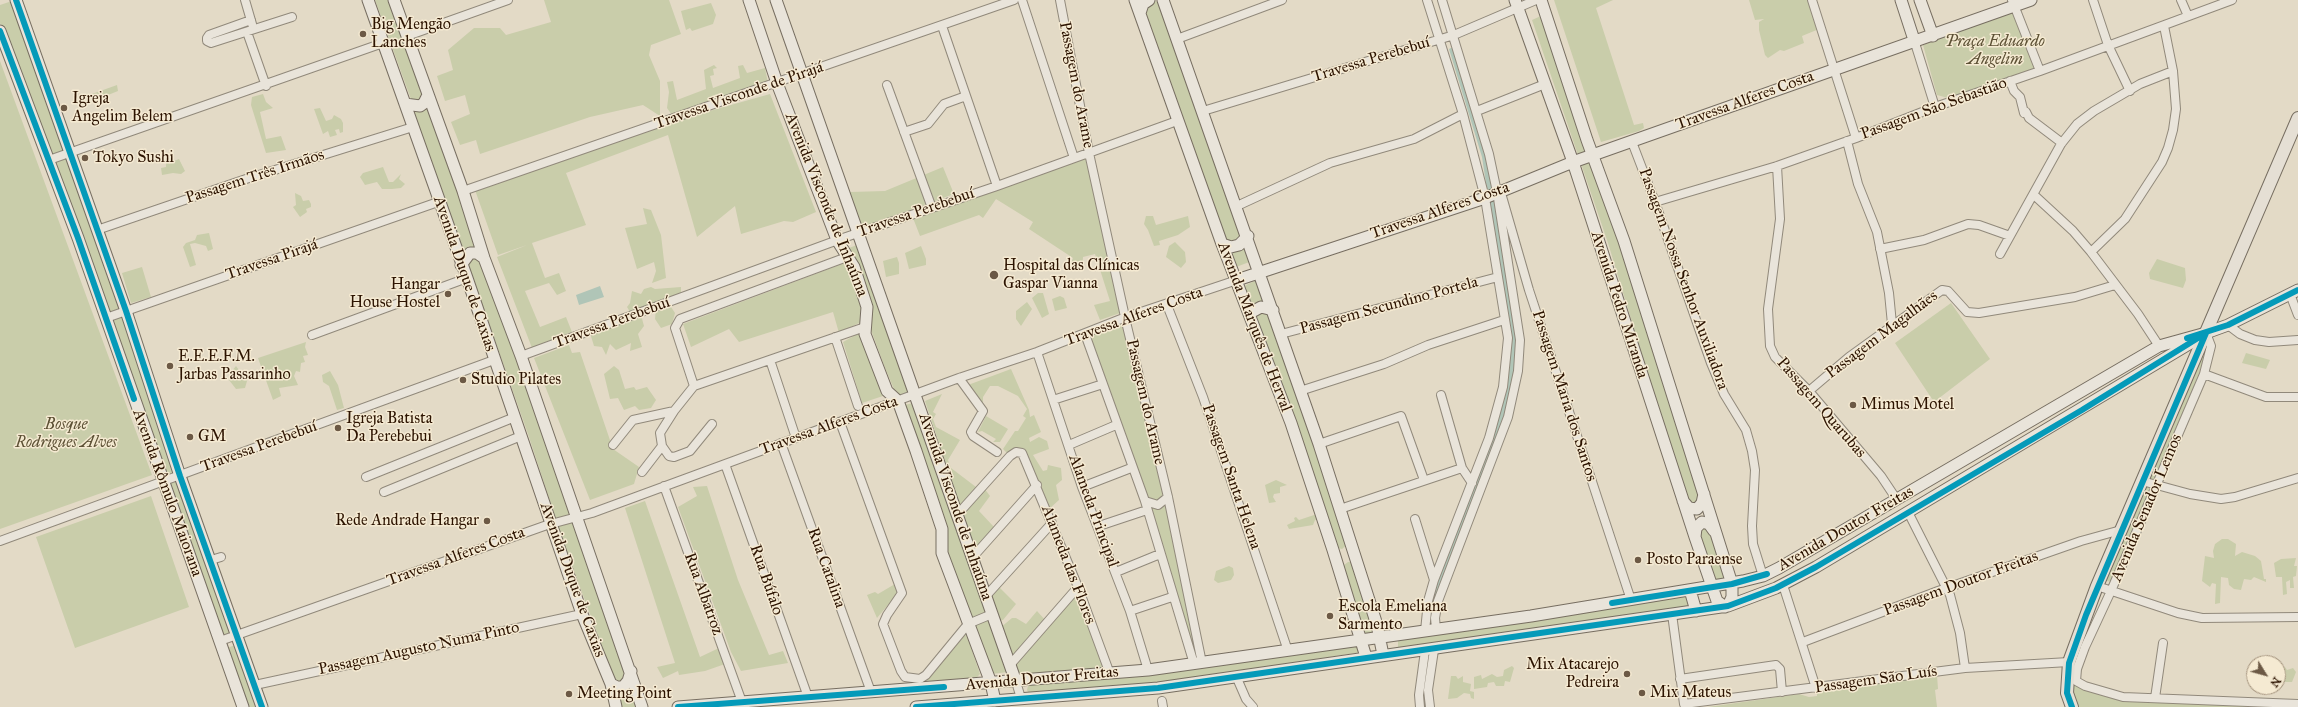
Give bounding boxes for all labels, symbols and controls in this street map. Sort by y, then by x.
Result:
place label: Big Mengão Lanches [371,15,451,53]
street label: Passagem do Arame [1054,20,1098,150]
marker: Big Mengão Lanches [358,29,368,39]
park label: Praça Eduardo Angelim [1945,32,2045,70]
street label: Travessa Perebebuí [1310,33,1432,87]
street label: Travessa Visconde de Pirajá [652,58,826,134]
street label: Travessa Alferes Costa [1673,67,1817,135]
street label: Passagem São Sebastião [1858,74,2010,144]
place label: Igreja Angelim Belem [72,89,173,127]
marker: Igreja Angelim Belem [59,103,69,113]
street label: Avenida Visconde de Inhaúma [780,110,872,300]
street label: Passagem Três Irmãos [183,146,327,208]
place label: Tokyo Sushi [93,148,174,168]
marker: Tokyo Sushi [80,153,90,163]
street label: Passagem Nossa Senhor Auxiliadora [1634,166,1732,392]
street label: Travessa Alferes Costa [1368,178,1512,244]
street label: Travessa Perebebuí [855,184,977,242]
street label: Avenida Duque de Caxias [428,194,500,354]
street label: Avenida Pedro Miranda [1586,229,1652,381]
street label: Travessa Pirajá [223,235,321,285]
street label: Avenida Marquês de Herval [1213,239,1295,415]
place label: Hospital das Clínicas Gaspar Vianna [1003,256,1139,294]
marker: Hospital das Clínicas Gaspar Vianna [988,269,1000,281]
street label: Passagem Secundino Portela [1298,273,1480,339]
place label: Hangar House Hostel [349,275,440,313]
street label: Travessa Alferes Costa [1062,283,1206,351]
street label: Passagem Magalhães [1822,287,1942,383]
marker: Hangar House Hostel [443,289,453,299]
street label: Travessa Perebebuí [551,293,673,353]
street label: Passagem Maria dos Santos [1527,308,1601,484]
street label: Passagem do Arame [1121,337,1169,467]
place label: E.E.E.F.M. Jarbas Passarinho [178,347,291,385]
street label: Passagem Quarubas [1772,354,1870,462]
marker: E.E.E.F.M. Jarbas Passarinho [165,361,175,371]
place label: Studio Pilates [471,370,561,390]
marker: Studio Pilates [458,375,468,385]
street label: Travessa Alferes Costa [757,392,901,460]
place label: Mimus Motel [1861,395,1954,415]
marker: Mimus Motel [1848,400,1858,410]
street label: Passagem Santa Helena [1197,402,1265,552]
street label: Avenida Rômulo Maiorana [128,407,206,579]
place label: Igreja Batista Da Perebebui [346,409,432,447]
street label: Avenida Visconde de Inhaúma [914,411,996,603]
park label: Bosque Rodrigues Alves [15,415,117,453]
street label: Travessa Perebebuí [198,417,320,477]
marker: Igreja Batista Da Perebebui [333,423,343,433]
place label: GM [198,427,226,447]
street label: Avenida Senador Lemos [2107,431,2187,585]
marker: GM [185,432,195,442]
street label: Alameda Principal [1064,452,1122,570]
street label: Avenida Doutor Freitas [1775,482,1917,576]
street label: Avenida Duque de Caxias [535,500,609,660]
street label: Alameda das Flores [1037,503,1099,627]
place label: Rede Andrade Hangar [335,511,479,531]
marker: Rede Andrade Hangar [482,516,492,526]
street label: Travessa Alferes Costa [384,523,528,591]
street label: Rua Catalina [803,525,849,611]
street label: Rua Búfalo [745,542,787,618]
street label: Passagem Doutor Freitas [1881,547,2041,621]
street label: Rua Albatroz [679,550,727,638]
place label: Posto Paraense [1646,550,1742,570]
marker: Posto Paraense [1633,555,1643,565]
place label: Escola Emeliana Sarmento [1338,597,1447,635]
marker: Escola Emeliana Sarmento [1325,611,1335,621]
street label: Passagem Augusto Numa Pinto [317,618,521,680]
place label: Mix Atacarejo Pedreira [1526,655,1619,693]
north arrow [2246,655,2286,695]
street label: Passagem São Luís [1814,662,1938,698]
street label: Avenida Doutor Freitas [965,663,1119,695]
marker: Mix Atacarejo Pedreira [1622,669,1632,679]
text: N [2267,674,2283,690]
place label: Mix Mateus [1650,683,1731,703]
place label: Meeting Point [577,684,672,704]
marker: Mix Mateus [1637,688,1647,698]
marker: Meeting Point [564,689,574,699]

